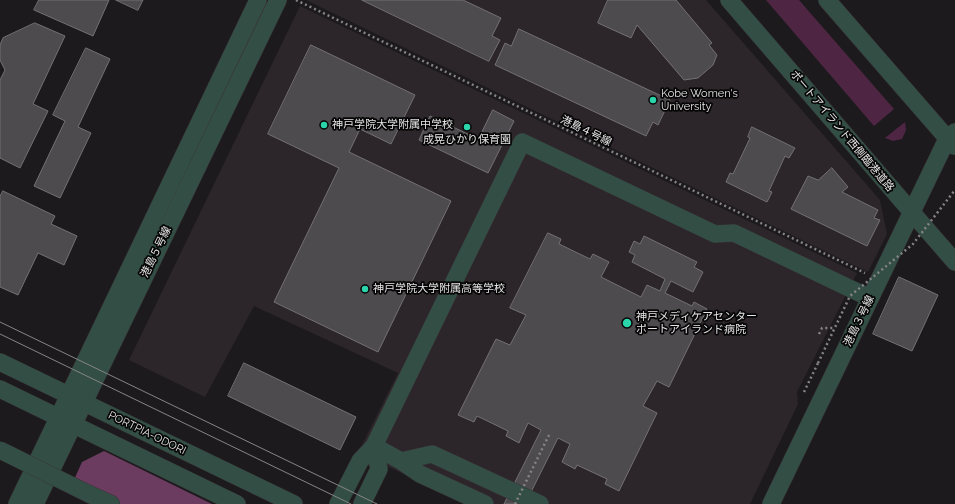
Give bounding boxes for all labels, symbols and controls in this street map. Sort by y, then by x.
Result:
street label: ポートアイランド西側臨港道路 [787,68,897,194]
place label: Kobe Women's University [661,87,738,113]
marker: Kobe Women's University [648,95,658,105]
street label: 港島４号線 [558,113,614,149]
place label: 神戸学院大学附属中学校 [332,118,453,132]
marker: 神戸学院大学附属中学校 [319,120,329,130]
marker: 成晃ひかり保育園 [462,122,472,132]
place label: 成晃ひかり保育園 [423,133,511,147]
street label: 港島５号線 [138,224,174,280]
place label: 神戸学院大学附属高等学校 [373,282,505,296]
marker: 神戸学院大学附属高等学校 [360,284,370,294]
street label: 港島３号線 [841,293,877,349]
place label: 神戸メディケアセンター ポートアイランド病院 [636,310,757,336]
marker: 神戸メディケアセンター ポートアイランド病院 [621,317,633,329]
street label: PORTPIA-ODORI [106,408,188,458]

